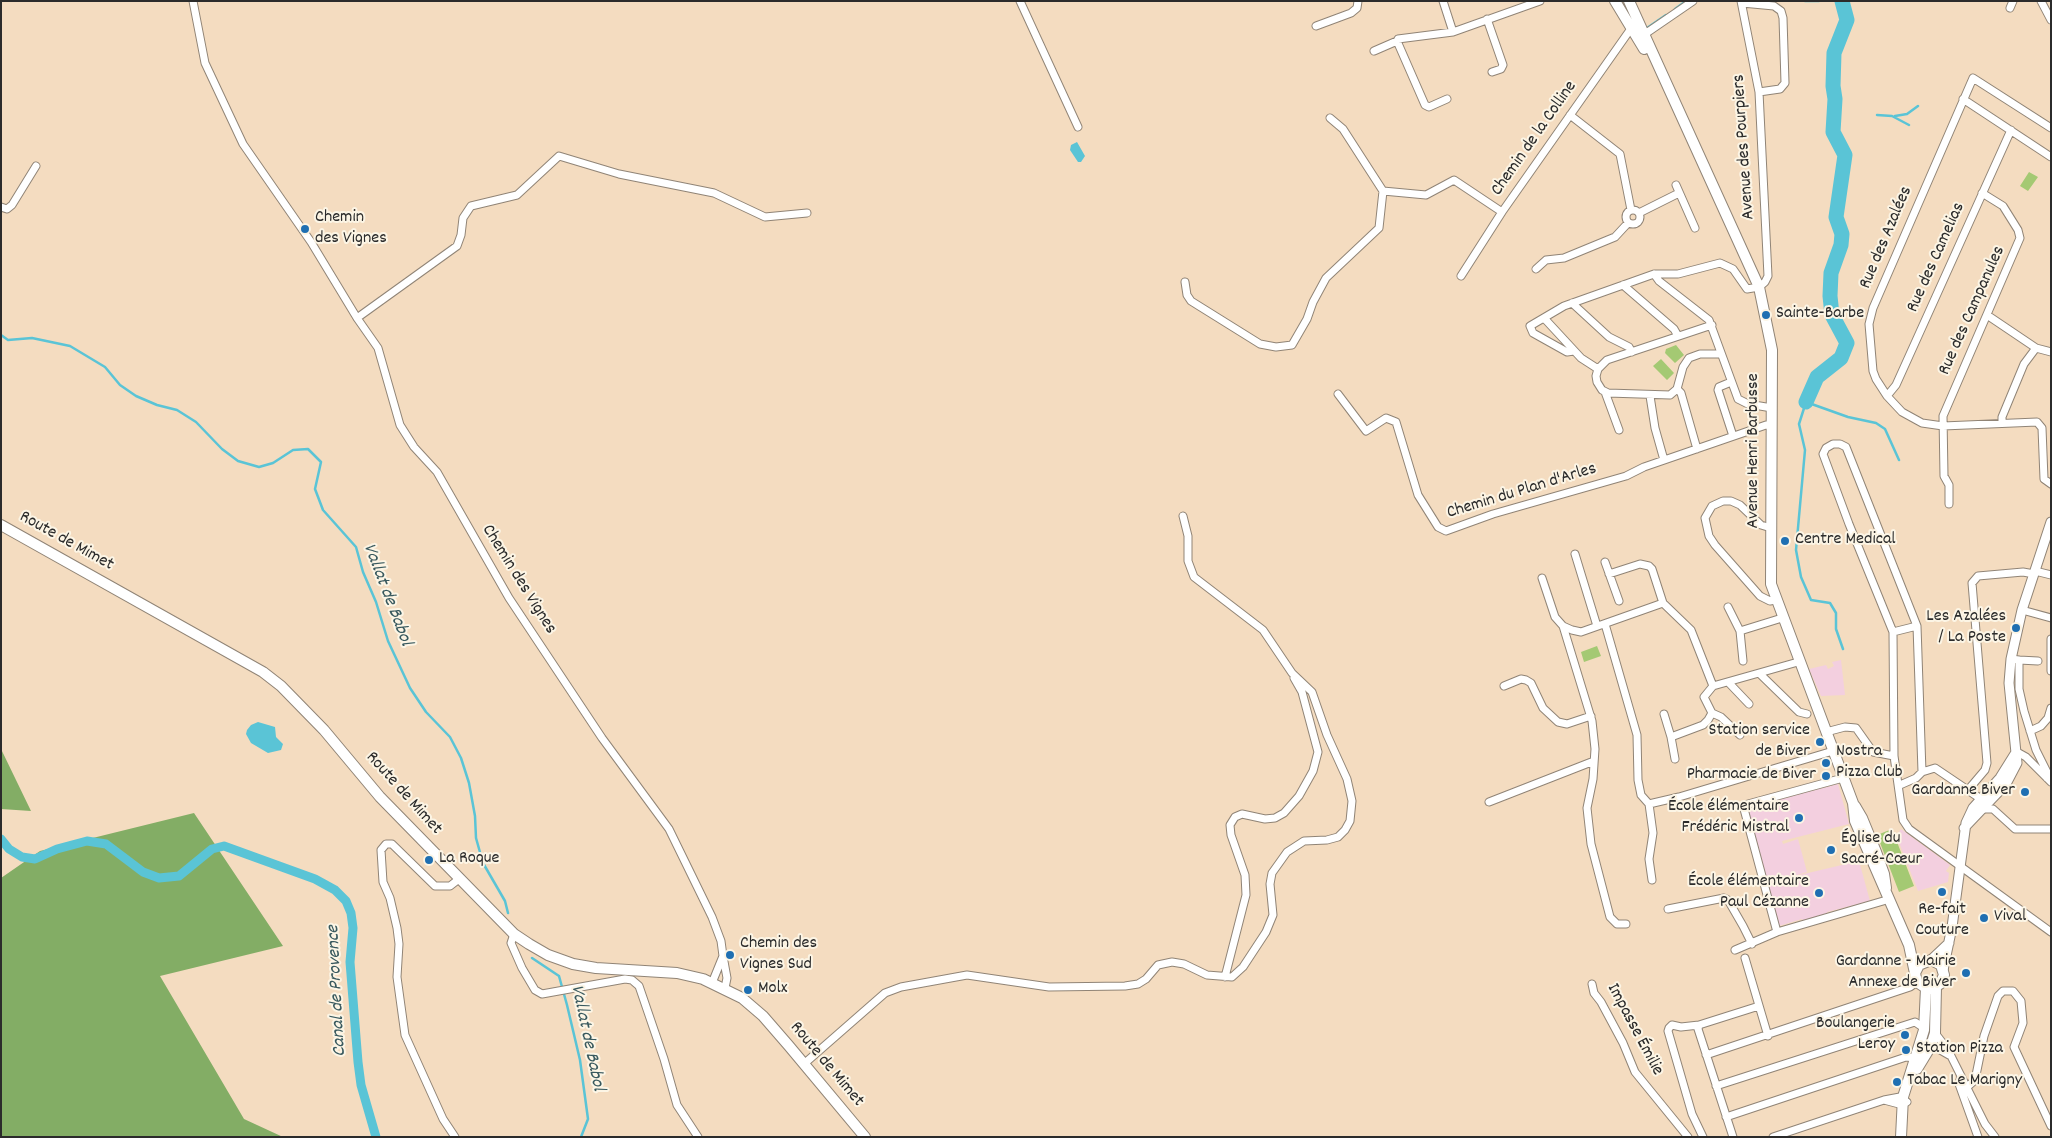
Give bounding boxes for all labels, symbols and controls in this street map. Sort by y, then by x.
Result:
street label: Avenue des Pourpiers [1729,74,1761,220]
street label: Chemin de la Colline [1487,77,1583,201]
street label: Rue des Azalées [1856,183,1918,293]
street label: Rue des Camelias [1903,200,1971,316]
place label: Chemin des Vignes [315,208,387,250]
marker: Chemin des Vignes [299,223,311,235]
street label: Rue des Campanules [1935,243,2011,379]
place label: Sainte-Barbe [1776,304,1864,326]
marker: Sainte-Barbe [1760,309,1772,321]
street label: Avenue Henri Barbusse [1744,373,1766,529]
street label: Chemin du Plan d'Arles [1445,459,1599,525]
street label: Route de Mimet [15,507,117,577]
street label: Chemin des Vignes [476,521,560,639]
place label: Centre Medical [1795,530,1896,552]
marker: Centre Medical [1779,535,1791,547]
water label: Vallat de Babol [356,540,416,650]
place label: Les Azalées / La Poste [1926,607,2006,650]
marker: Les Azalées / La Poste [2010,622,2022,634]
place label: Station service de Biver [1708,721,1810,764]
marker: Station service de Biver [1814,736,1826,748]
place label: Nostra Pizza Club [1836,742,1902,784]
street label: Route de Mimet [360,748,446,840]
marker: Nostra Pizza Club [1820,757,1832,769]
place label: Pharmacie de Biver [1687,765,1816,787]
marker: Pharmacie de Biver [1820,770,1832,782]
place label: Gardanne Biver [1911,781,2015,803]
marker: Gardanne Biver [2019,786,2031,798]
place label: École élémentaire Frédéric Mistral [1668,797,1789,840]
marker: École élémentaire Frédéric Mistral [1793,812,1805,824]
place label: Église du Sacré-Cœur [1841,829,1922,872]
marker: Église du Sacré-Cœur [1825,844,1837,856]
place label: La Roque [439,849,499,871]
marker: La Roque [423,854,435,866]
place label: École élémentaire Paul Cézanne [1688,872,1809,914]
marker: Re-fait Couture [1936,886,1948,898]
marker: École élémentaire Paul Cézanne [1813,887,1825,899]
place label: Re-fait Couture [1915,900,1969,942]
place label: Vival [1994,907,2026,929]
marker: Vival [1978,912,1990,924]
water label: Canal de Provence [323,925,353,1057]
place label: Chemin des Vignes Sud [740,934,817,976]
marker: Chemin des Vignes Sud [724,949,736,961]
place label: Gardanne - Mairie Annexe de Biver [1836,952,1956,994]
marker: Gardanne - Mairie Annexe de Biver [1960,967,1972,979]
place label: Molx [758,979,788,1001]
street label: Impasse Émilie [1601,980,1667,1080]
water label: Vallat de Babol [564,983,608,1093]
marker: Molx [742,984,754,996]
place label: Boulangerie Leroy [1816,1014,1895,1056]
street label: Route de Mimet [784,1018,868,1112]
marker: Boulangerie Leroy [1899,1029,1911,1041]
place label: Station Pizza [1916,1039,2003,1061]
marker: Station Pizza [1900,1044,1912,1056]
place label: Tabac Le Marigny [1907,1071,2022,1093]
marker: Tabac Le Marigny [1891,1076,1903,1088]

